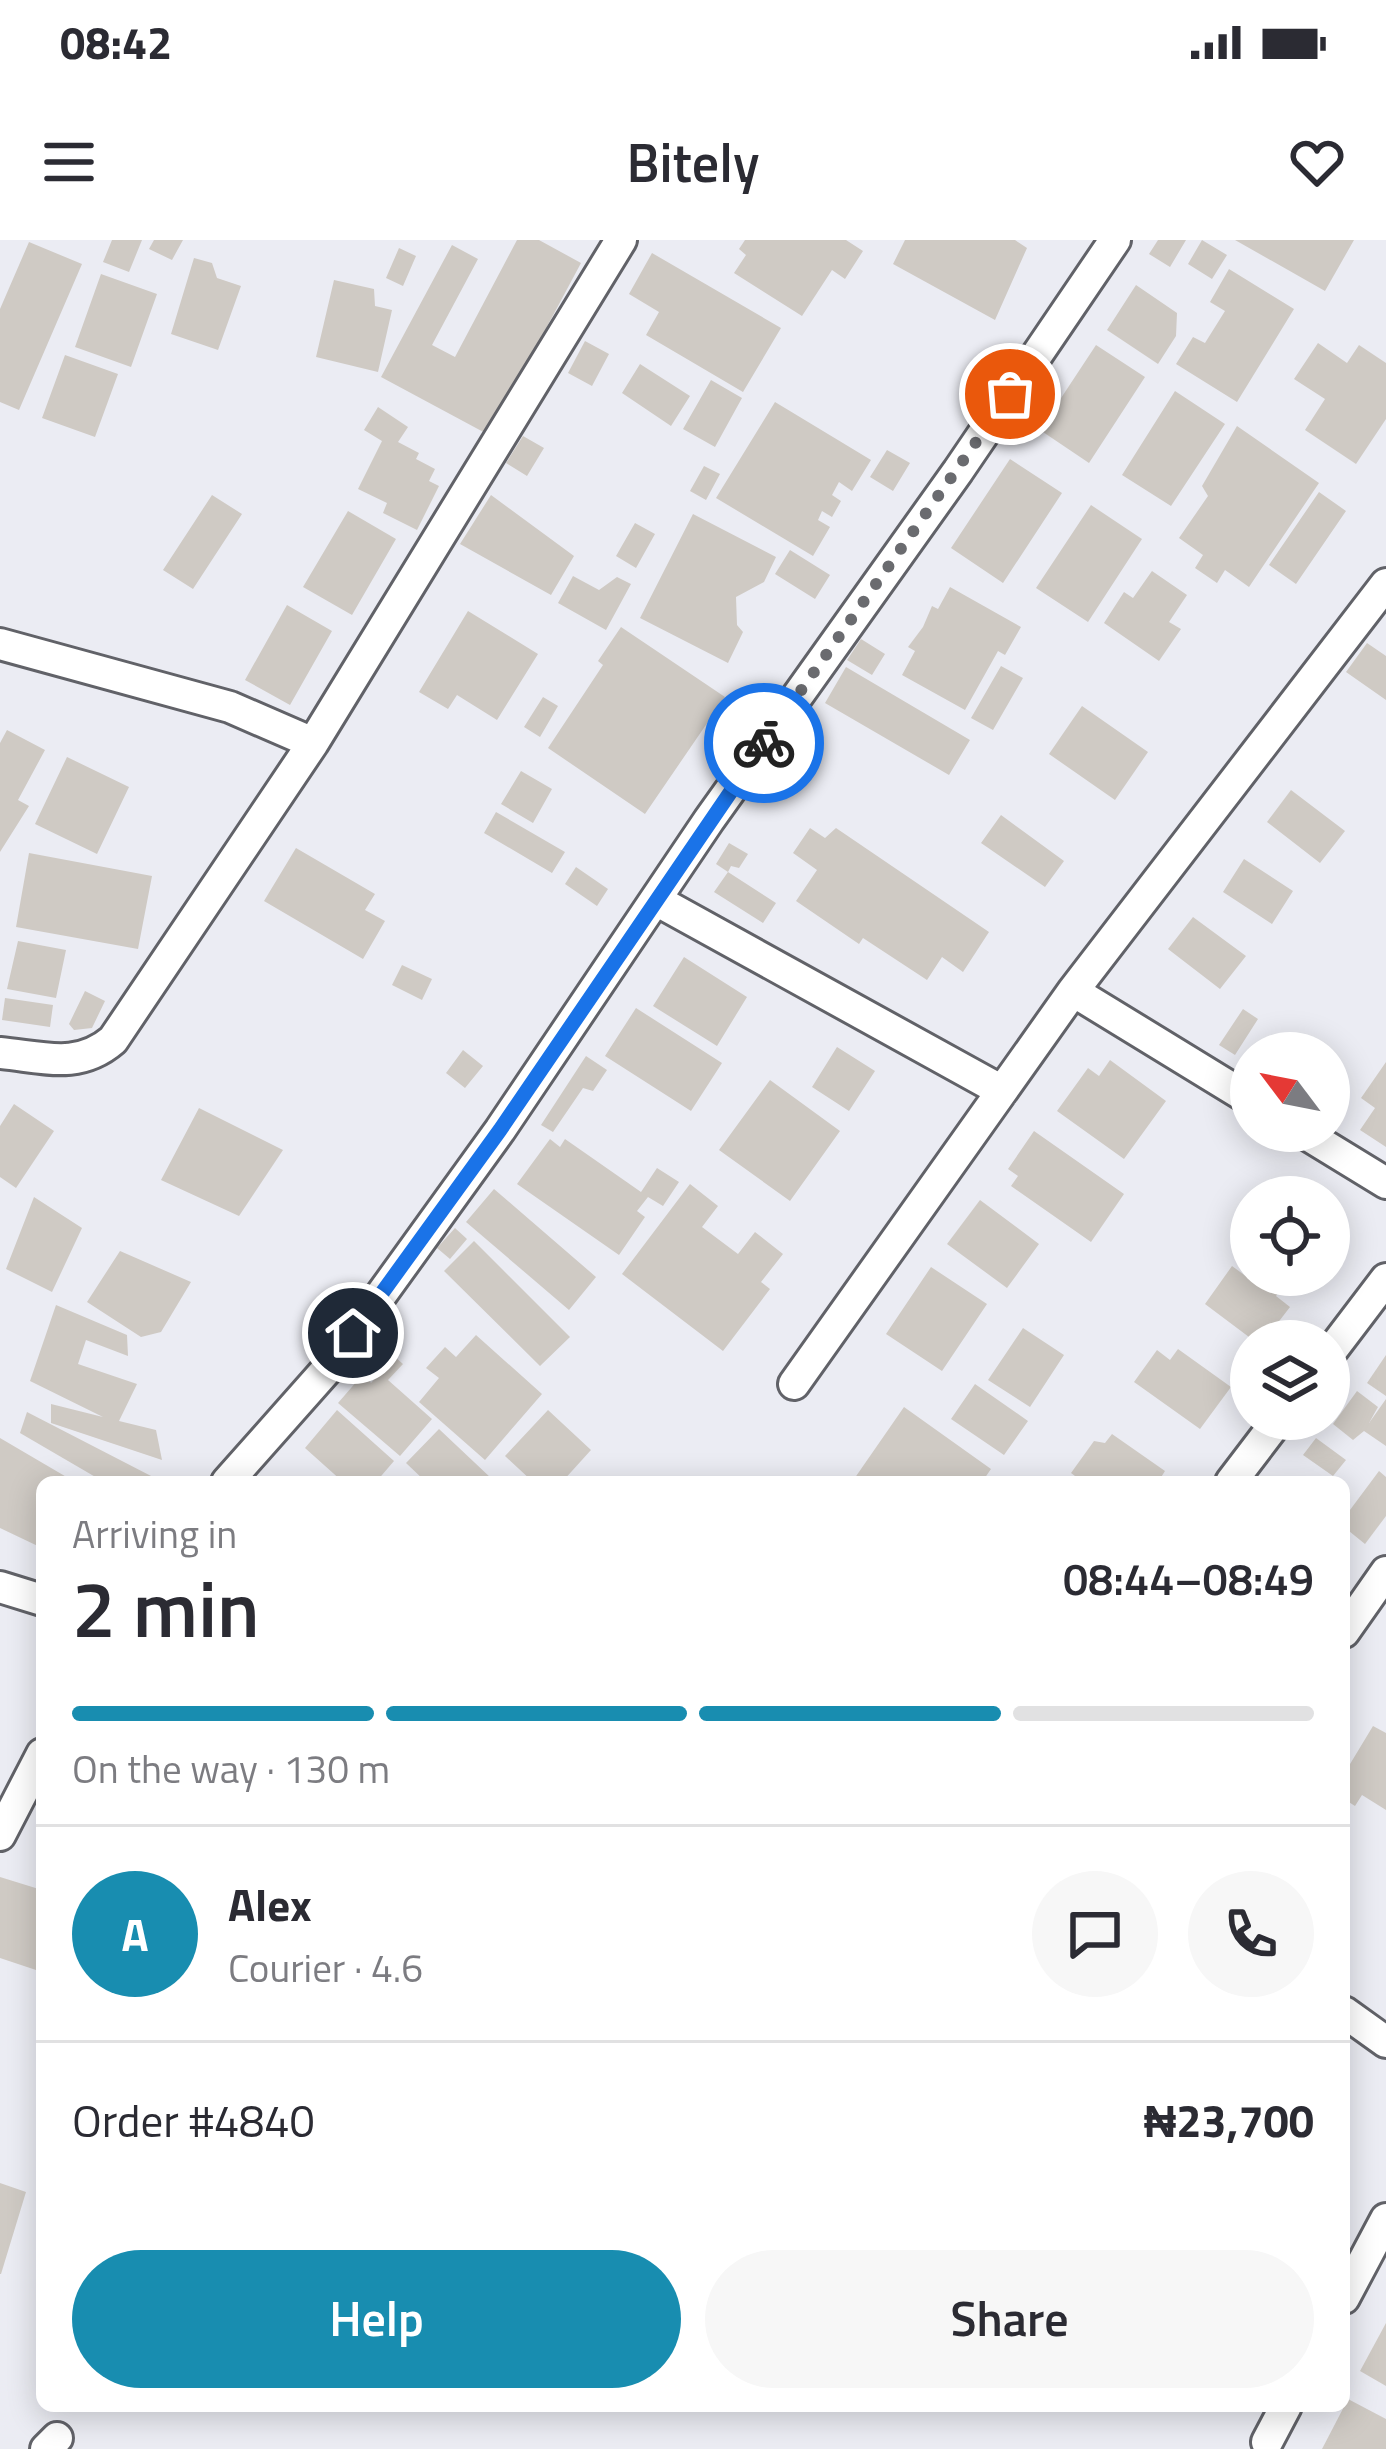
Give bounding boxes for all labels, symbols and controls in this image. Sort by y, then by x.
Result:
text: 08:42 [60,8,172,76]
text: Bitely [626,121,760,203]
icon: menu [36,129,102,195]
icon: heart [1284,129,1350,195]
pin [959,343,1061,445]
icon: bag [977,361,1043,427]
courier [704,683,824,803]
icon: bike [731,710,797,776]
north arrow [1230,1032,1350,1152]
map controls [1230,1032,1350,1440]
button: locate [1230,1176,1350,1296]
pin [302,1282,404,1384]
icon: home [320,1300,386,1366]
button: layers [1230,1320,1350,1440]
text: Arriving in [72,1504,237,1563]
text: 08:44–08:49 [1063,1544,1314,1612]
text: 2 min [72,1549,260,1667]
text: On the way · 130 m [72,1739,390,1798]
text: Alex [228,1870,312,1938]
button: chat [1032,1871,1158,1997]
button: phone [1188,1871,1314,1997]
text: A [121,1900,149,1968]
text: Courier · 4.6 [228,1938,423,1997]
text: Order #4840 [72,2086,315,2154]
text: ₦23,700 [1144,2086,1314,2154]
button: Help [72,2250,681,2388]
button: Share [705,2250,1314,2388]

